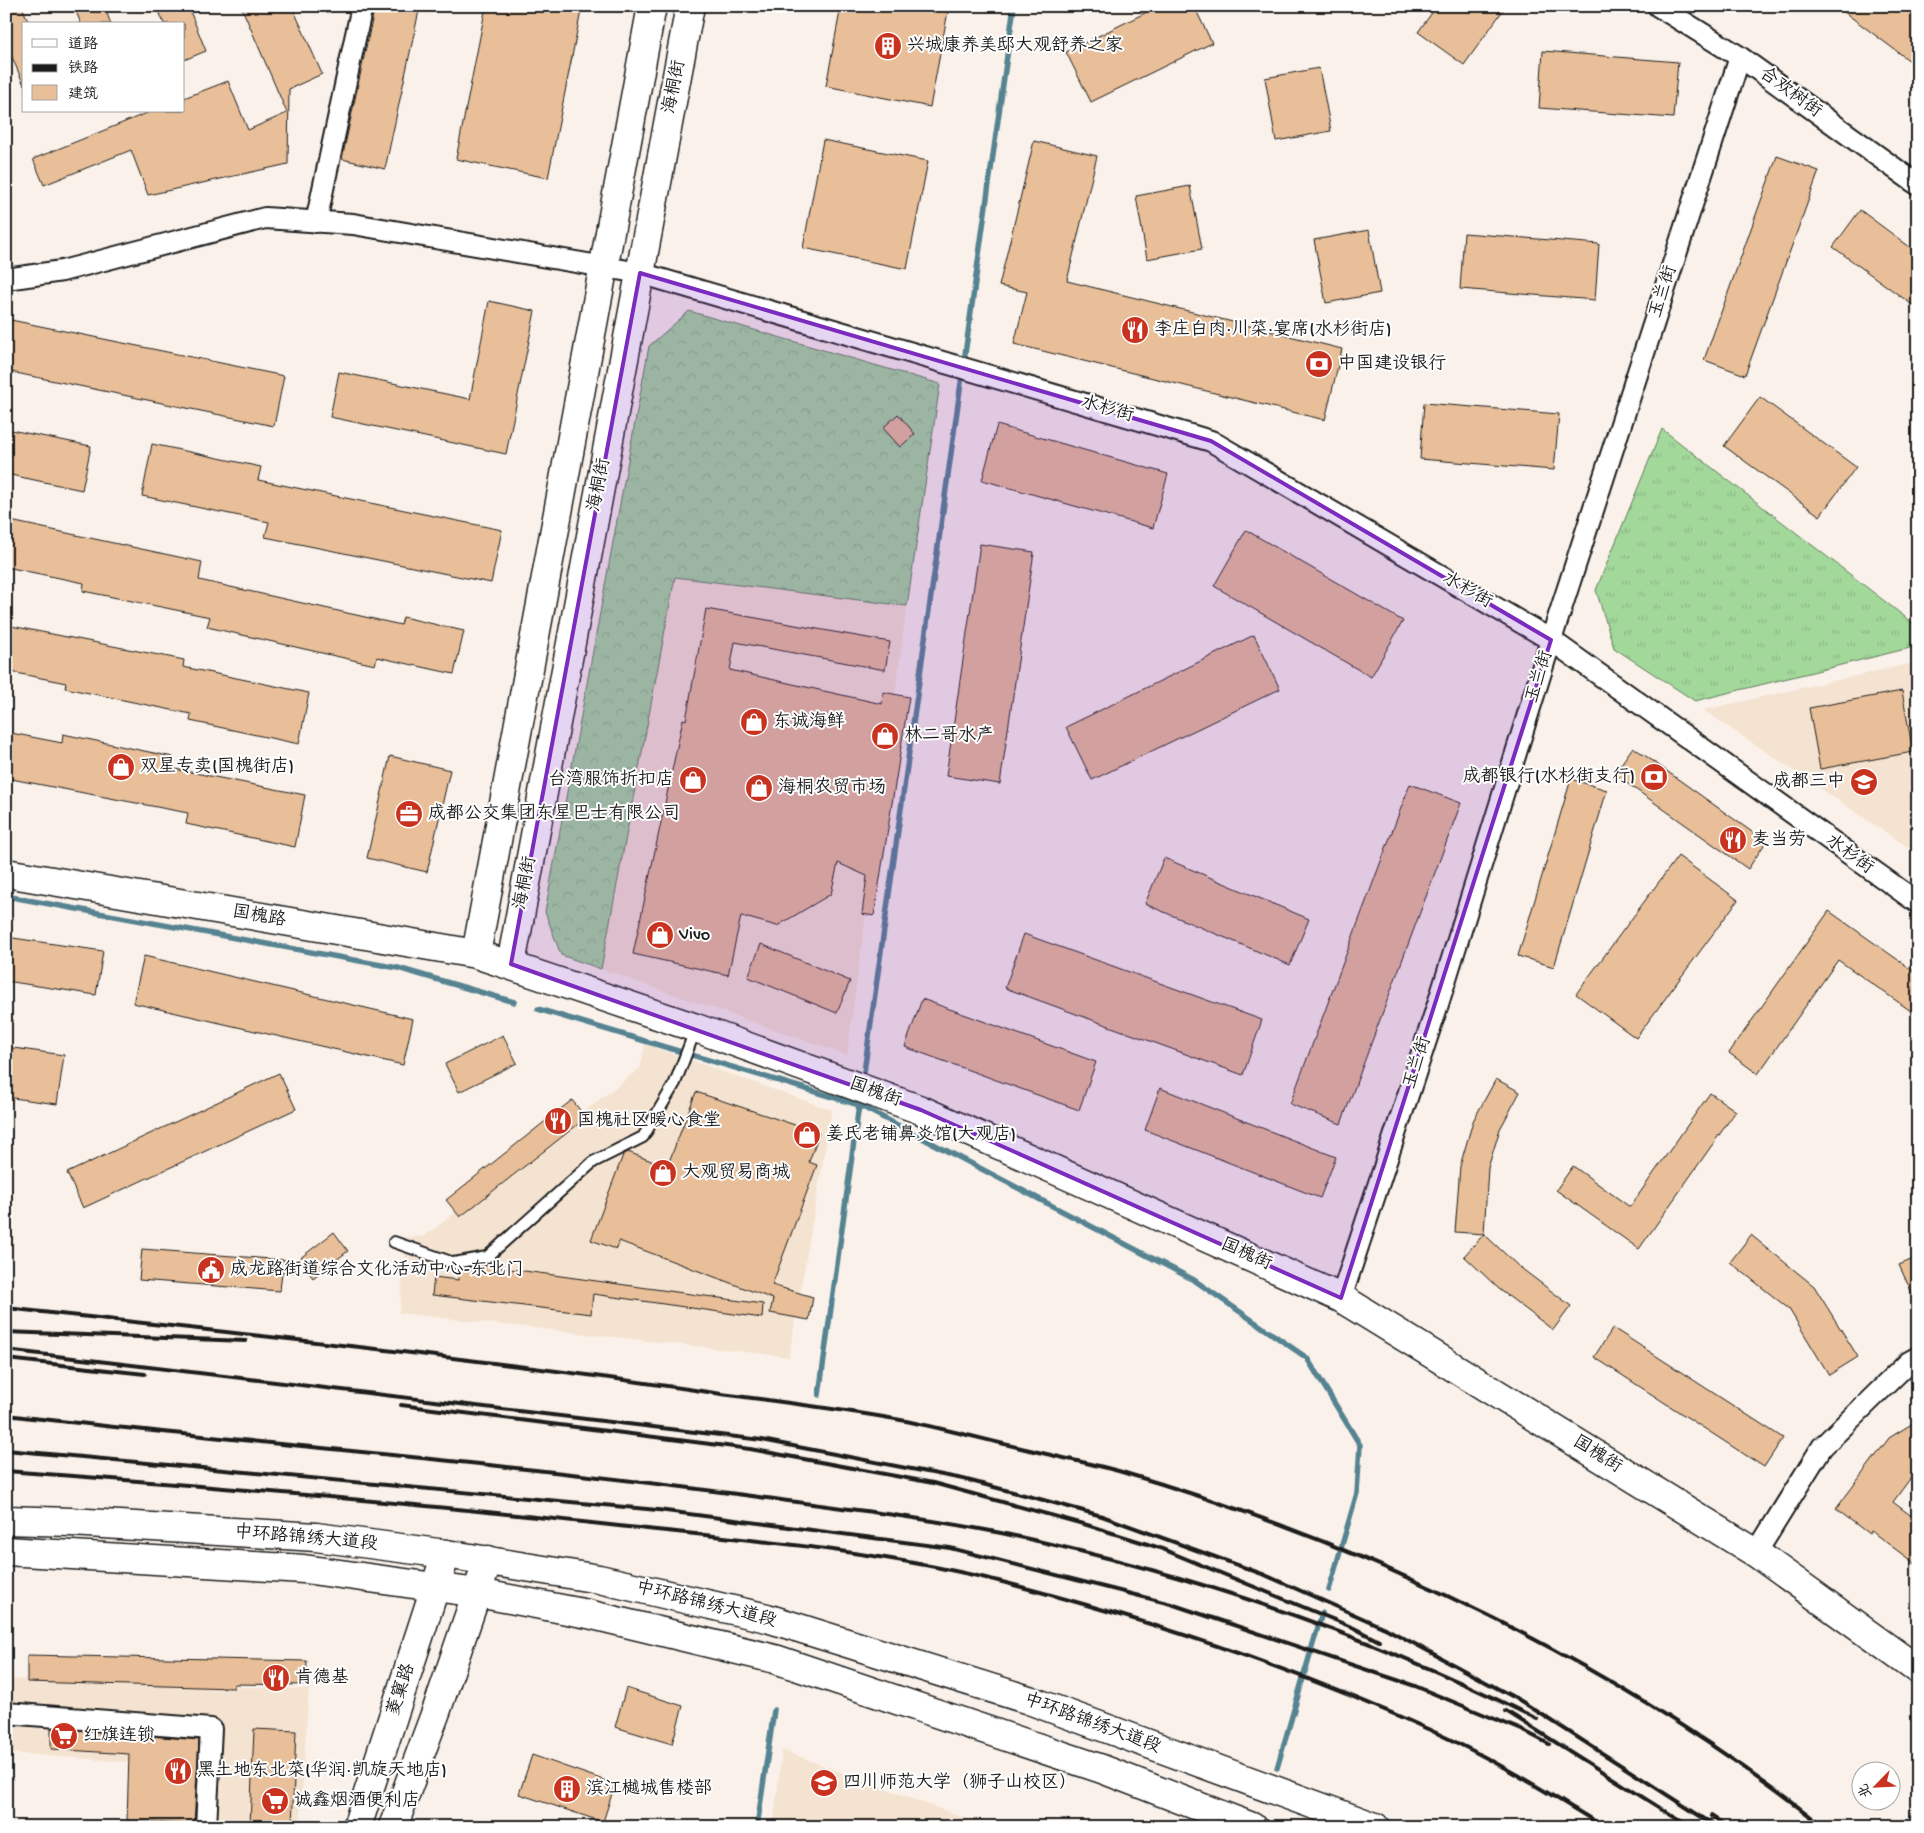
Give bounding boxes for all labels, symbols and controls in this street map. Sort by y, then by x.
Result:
legend [22,22,185,112]
building icon: 兴城康养美邸大观舒养之家 [873,31,903,61]
place label: 兴城康养美邸大观舒养之家 [907,34,1123,57]
text: 道路 [68,36,98,54]
street label: 海桐街 [659,58,690,116]
text: 铁路 [68,60,98,78]
street label: 合欢树街 [1755,63,1826,123]
text: 建筑 [68,86,98,104]
street label: 玉兰街 [1645,263,1682,321]
restaurant icon: 李庄白肉·川菜·宴席(水杉街店) [1120,315,1150,345]
place label: 李庄白肉·川菜·宴席(水杉街店) [1154,319,1392,341]
bank icon: 中国建设银行 [1304,349,1334,379]
place label: 中国建设银行 [1338,353,1446,375]
street label: 水杉街 [1078,392,1136,428]
street label: 海桐街 [584,456,615,514]
street label: 水杉街 [1438,568,1496,614]
street label: 玉兰街 [1521,648,1558,706]
shop icon: 东诚海鲜 [739,707,769,737]
place label: 东诚海鲜 [773,711,845,733]
shop icon: 林二哥水产 [870,721,900,751]
place label: 林二哥水产 [904,725,994,747]
shop icon: 双星专卖(国槐街店) [106,752,136,782]
place label: 双星专卖(国槐街店) [140,756,294,778]
bank icon: 成都银行(水杉街支行) [1639,762,1669,792]
shop icon: 台湾服饰折扣店 [678,765,708,795]
place label: 成都银行(水杉街支行) [1463,766,1635,788]
school or university icon: 成都三中 [1849,767,1879,797]
place label: 台湾服饰折扣店 [548,769,674,791]
place label: 成都三中 [1773,771,1845,793]
shop icon: 海桐农贸市场 [744,773,774,803]
place label: 海桐农贸市场 [778,776,886,799]
office icon: 成都公交集团东星巴士有限公司 [394,799,424,829]
place label: 成都公交集团东星巴士有限公司 [428,803,680,825]
restaurant icon: 麦当劳 [1718,825,1748,855]
place label: 麦当劳 [1752,829,1806,851]
street label: 水杉街 [1821,830,1878,879]
street label: 海桐街 [510,854,541,912]
street label: 国槐路 [231,901,288,932]
shop icon: Vivo [645,920,675,950]
place label: Vivo [678,925,710,946]
street label: 玉兰街 [1399,1034,1436,1092]
street label: 国槐街 [846,1073,904,1112]
restaurant icon: 国槐社区暖心食堂 [543,1106,573,1136]
place label: 国槐社区暖心食堂 [577,1110,721,1132]
shop icon: 姜氏老铺鼻炎馆(大观店) [792,1120,822,1150]
place label: 姜氏老铺鼻炎馆(大观店) [826,1123,1016,1146]
shop icon: 大观贸易商城 [648,1158,678,1188]
place label: 大观贸易商城 [682,1162,790,1184]
street label: 国槐街 [1217,1234,1275,1276]
public building icon: 成龙路街道综合文化活动中心-东北门 [196,1255,226,1285]
place label: 成龙路街道综合文化活动中心-东北门 [230,1259,524,1281]
street label: 国槐街 [1569,1431,1626,1478]
street label: 中环路锦绣大道段 [233,1521,379,1556]
street label: 中环路锦绣大道段 [634,1576,779,1633]
street label: 菱窠路 [383,1661,420,1719]
restaurant icon: 肯德基 [261,1663,291,1693]
place label: 肯德基 [295,1666,349,1689]
street label: 中环路锦绣大道段 [1021,1689,1164,1758]
supermarket icon: 红旗连锁 [49,1721,79,1751]
place label: 红旗连锁 [83,1725,155,1747]
restaurant icon: 黑土地东北菜(华润·凯旋天地店) [163,1756,193,1786]
place label: 黑土地东北菜(华润·凯旋天地店) [197,1760,447,1782]
north arrow [1852,1760,1902,1810]
school or university icon: 四川师范大学（狮子山校区） [809,1768,839,1798]
place label: 四川师范大学（狮子山校区） [843,1772,1077,1794]
building icon: 滨江樾城售楼部 [552,1774,582,1804]
place label: 滨江樾城售楼部 [586,1778,712,1800]
text: 北 [1856,1780,1877,1800]
supermarket icon: 诚鑫烟酒便利店 [260,1786,290,1816]
place label: 诚鑫烟酒便利店 [294,1790,420,1812]

